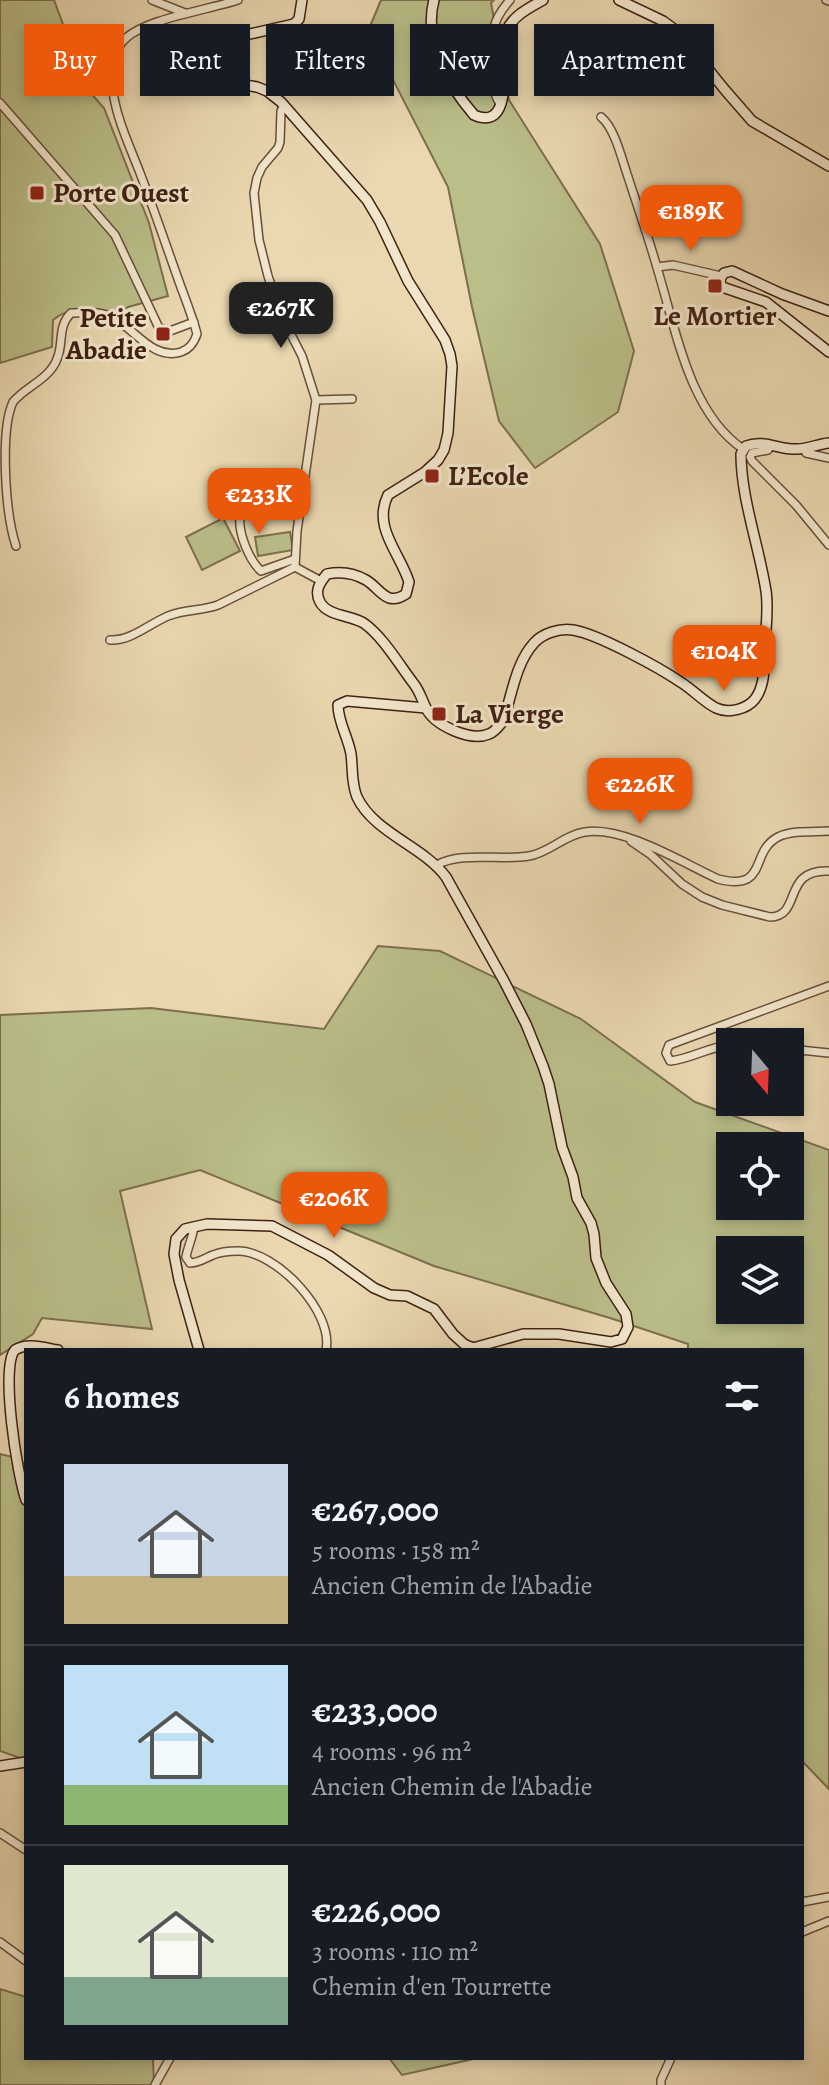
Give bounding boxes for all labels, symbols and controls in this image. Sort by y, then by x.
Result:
chip: Buy [24,24,124,96]
chip: Rent [140,24,250,96]
chip: Filters [266,24,394,96]
chip: New [410,24,518,96]
chip: Apartment [534,24,714,96]
place label: Porte Ouest [53,174,189,212]
marker: Porte Ouest [28,184,46,202]
pin: €189K [635,185,747,253]
text: €189K [658,193,724,228]
marker: Le Mortier [706,277,724,295]
pin: €267K [225,282,337,350]
text: €267K [247,290,315,325]
place label: Le Mortier [653,297,777,335]
place label: Petite Abadie [65,299,147,369]
marker: Petite Abadie [154,325,172,343]
place label: L’Ecole [448,457,529,495]
marker: L’Ecole [423,467,441,485]
pin: €233K [203,468,315,536]
text: €233K [226,476,292,511]
pin: €104K [668,625,780,693]
text: €104K [691,633,757,668]
place label: La Vierge [455,695,564,733]
marker: La Vierge [430,705,448,723]
pin: €226K [584,758,696,826]
text: €226K [605,766,675,801]
north arrow [716,1028,804,1116]
map controls [716,1028,804,1324]
button: locate [716,1132,804,1220]
pin: €206K [278,1172,390,1240]
text: €206K [299,1180,369,1215]
button: layers [716,1236,804,1324]
text: 6 homes [64,1373,180,1420]
icon: filters [720,1374,764,1418]
text: €267,000 [312,1486,439,1533]
icon: home [128,1496,224,1592]
text: 5 rooms · 158 m² [312,1533,479,1568]
text: Ancien Chemin de l'Abadie [312,1568,593,1603]
text: €233,000 [312,1687,438,1734]
icon: home [128,1697,224,1793]
text: 4 rooms · 96 m² [312,1734,471,1769]
text: Ancien Chemin de l'Abadie [312,1769,593,1804]
text: €226,000 [312,1887,441,1934]
icon: home [128,1897,224,1993]
text: 3 rooms · 110 m² [312,1934,478,1969]
text: Chemin d'en Tourrette [312,1969,552,2004]

